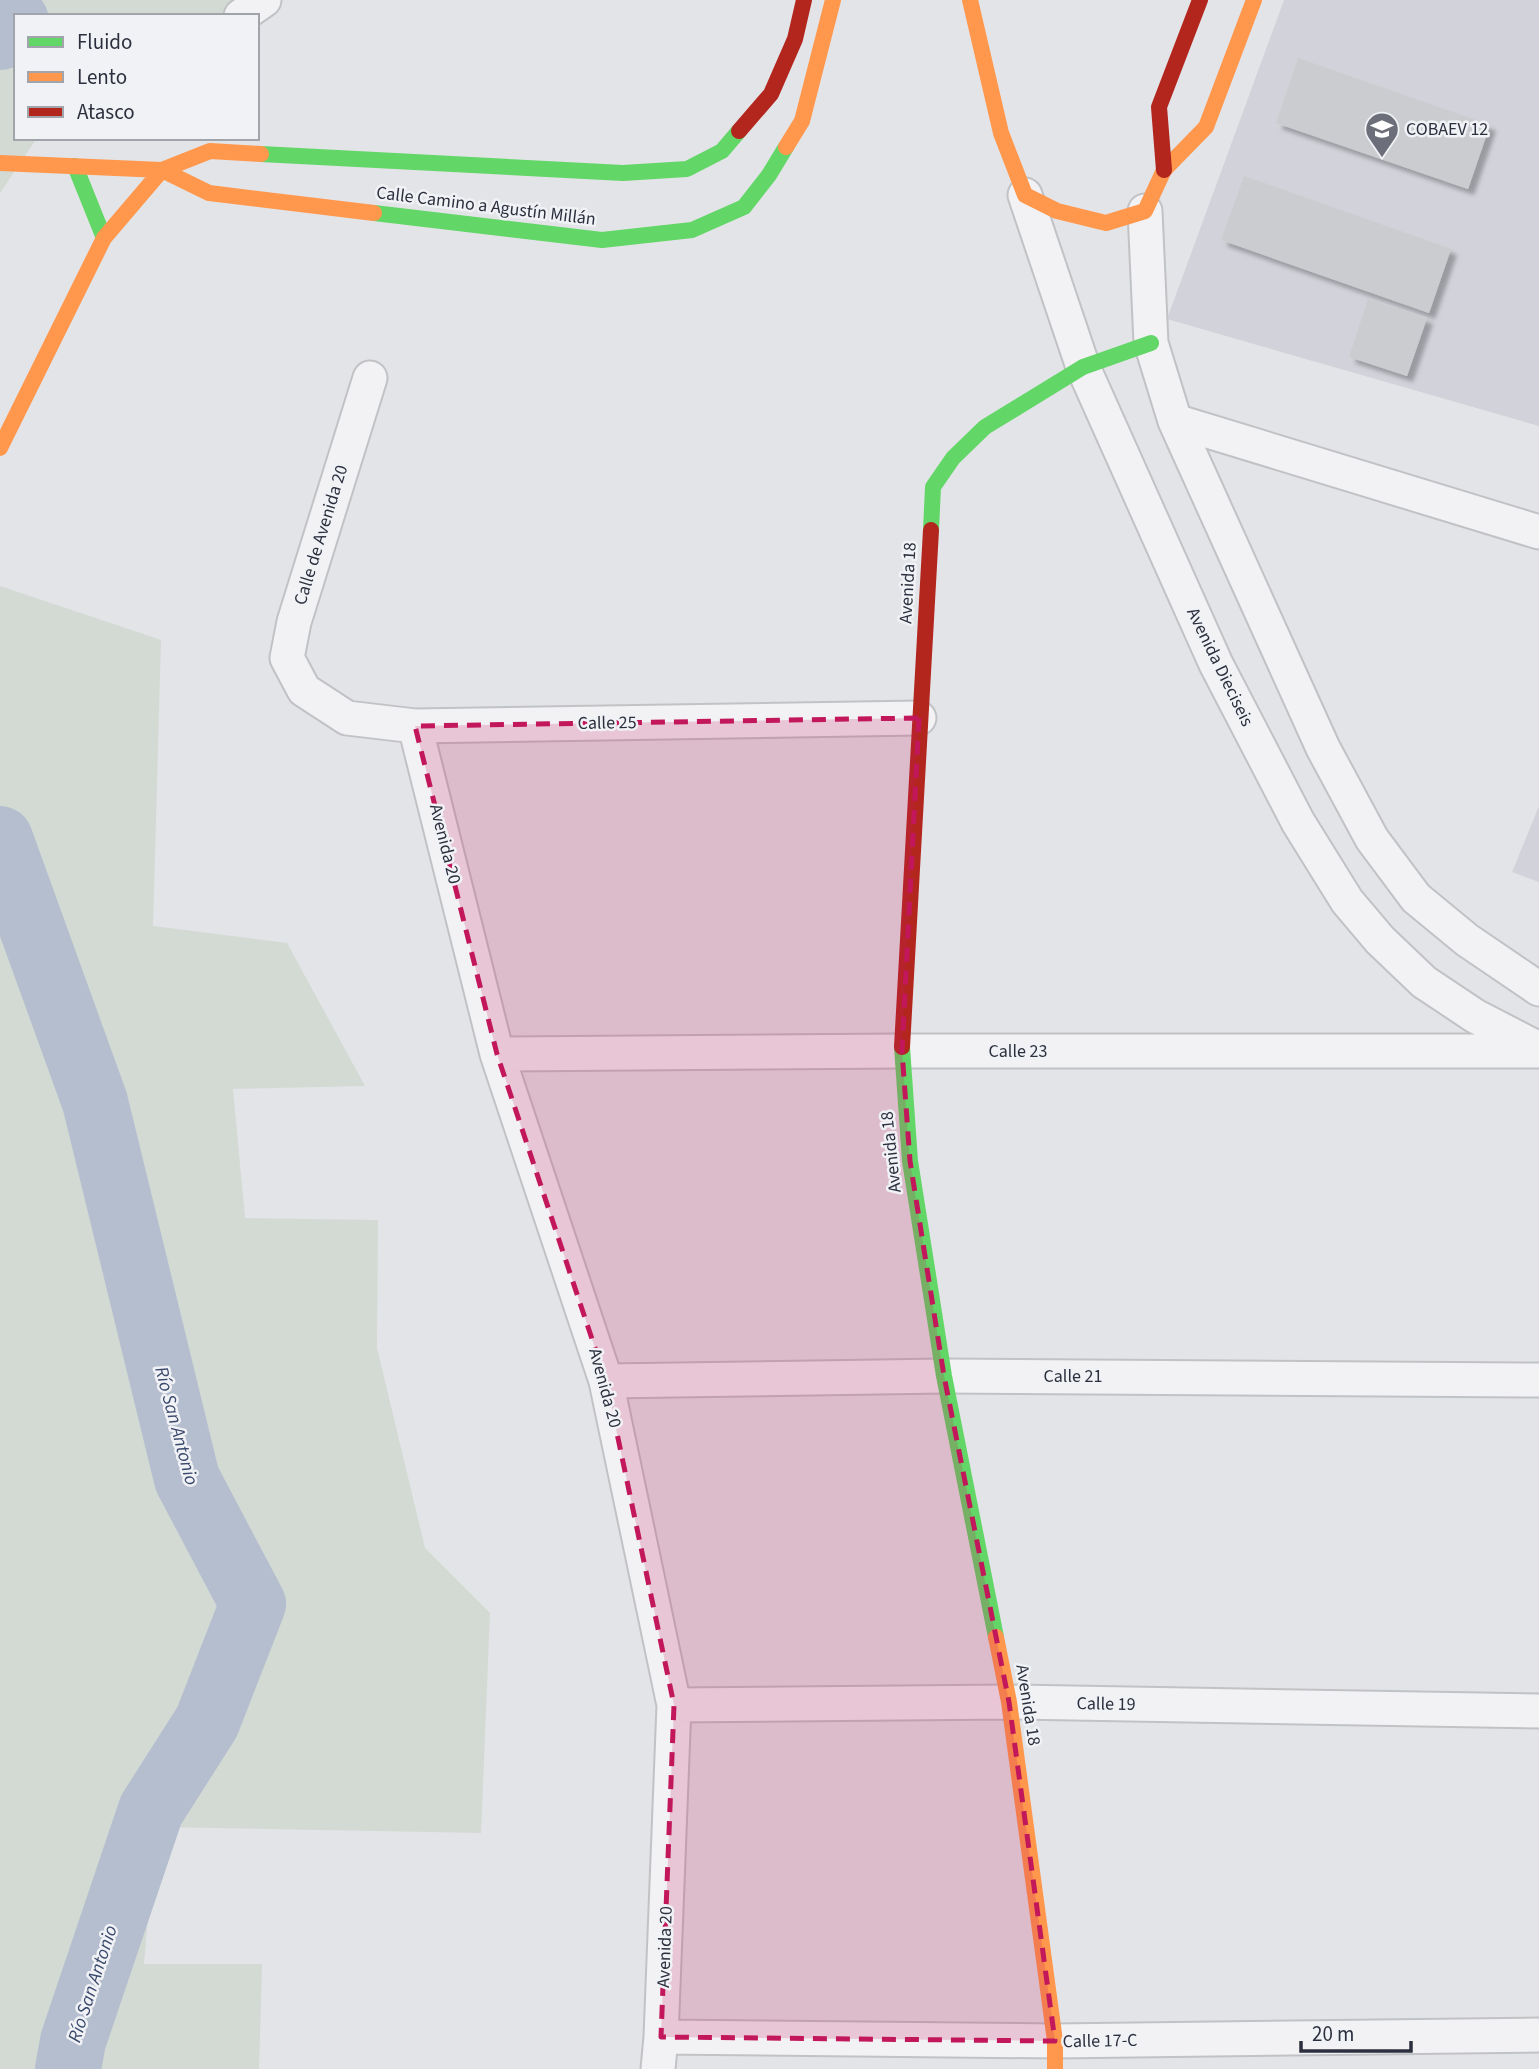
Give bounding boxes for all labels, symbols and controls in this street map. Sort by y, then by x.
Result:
legend [14,14,259,140]
text: Fluido [77,27,132,57]
text: Lento [77,62,127,92]
text: Atasco [77,97,135,127]
school or university icon: COBAEV 12 [1363,110,1401,159]
place label: COBAEV 12 [1406,117,1488,142]
street label: Calle Camino a Agustín Millán [375,180,597,232]
street label: Calle de Avenida 20 [288,462,354,608]
street label: Avenida 18 [893,541,923,624]
street label: Avenida Dieciseis [1180,603,1260,731]
street label: Calle 25 [577,710,637,736]
street label: Avenida 20 [423,801,467,887]
street label: Calle 23 [989,1039,1048,1064]
street label: Avenida 18 [874,1110,908,1194]
street label: Avenida 20 [582,1345,628,1431]
water label: Río San Antonio [147,1364,205,1489]
street label: Calle 21 [1044,1364,1102,1389]
street label: Avenida 18 [1009,1663,1047,1747]
street label: Calle 19 [1076,1691,1136,1717]
street label: Avenida 20 [651,1906,679,1988]
water label: Río San Antonio [61,1922,125,2046]
scale bar [1301,2010,1411,2054]
text: 20 m [1312,2019,1354,2049]
street label: Calle 17-C [1062,2028,1138,2054]

